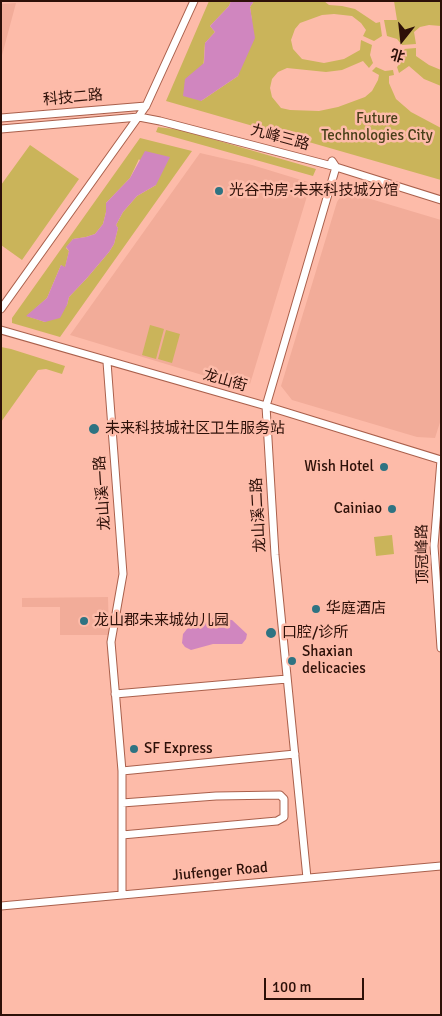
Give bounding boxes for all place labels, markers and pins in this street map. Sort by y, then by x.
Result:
place label: 光谷书房·未来科技城分馆 [229,182,399,200]
marker: 光谷书房·未来科技城分馆 [213,185,225,197]
place label: 未来科技城社区卫生服务站 [105,420,285,438]
marker: 未来科技城社区卫生服务站 [87,422,101,436]
place label: Wish Hotel [304,458,374,476]
marker: Wish Hotel [378,461,390,473]
place label: Cainiao [334,500,382,518]
marker: Cainiao [386,503,398,515]
place label: 华庭酒店 [326,600,386,618]
marker: 华庭酒店 [310,603,322,615]
place label: 龙山郡未来城幼儿园 [94,612,229,630]
marker: 龙山郡未来城幼儿园 [78,615,90,627]
place label: 口腔/诊所 [282,624,348,642]
marker: 口腔/诊所 [264,626,278,640]
place label: Shaxian delicacies [302,643,366,678]
marker: Shaxian delicacies [286,655,298,667]
place label: SF Express [144,740,213,758]
marker: SF Express [128,743,140,755]

